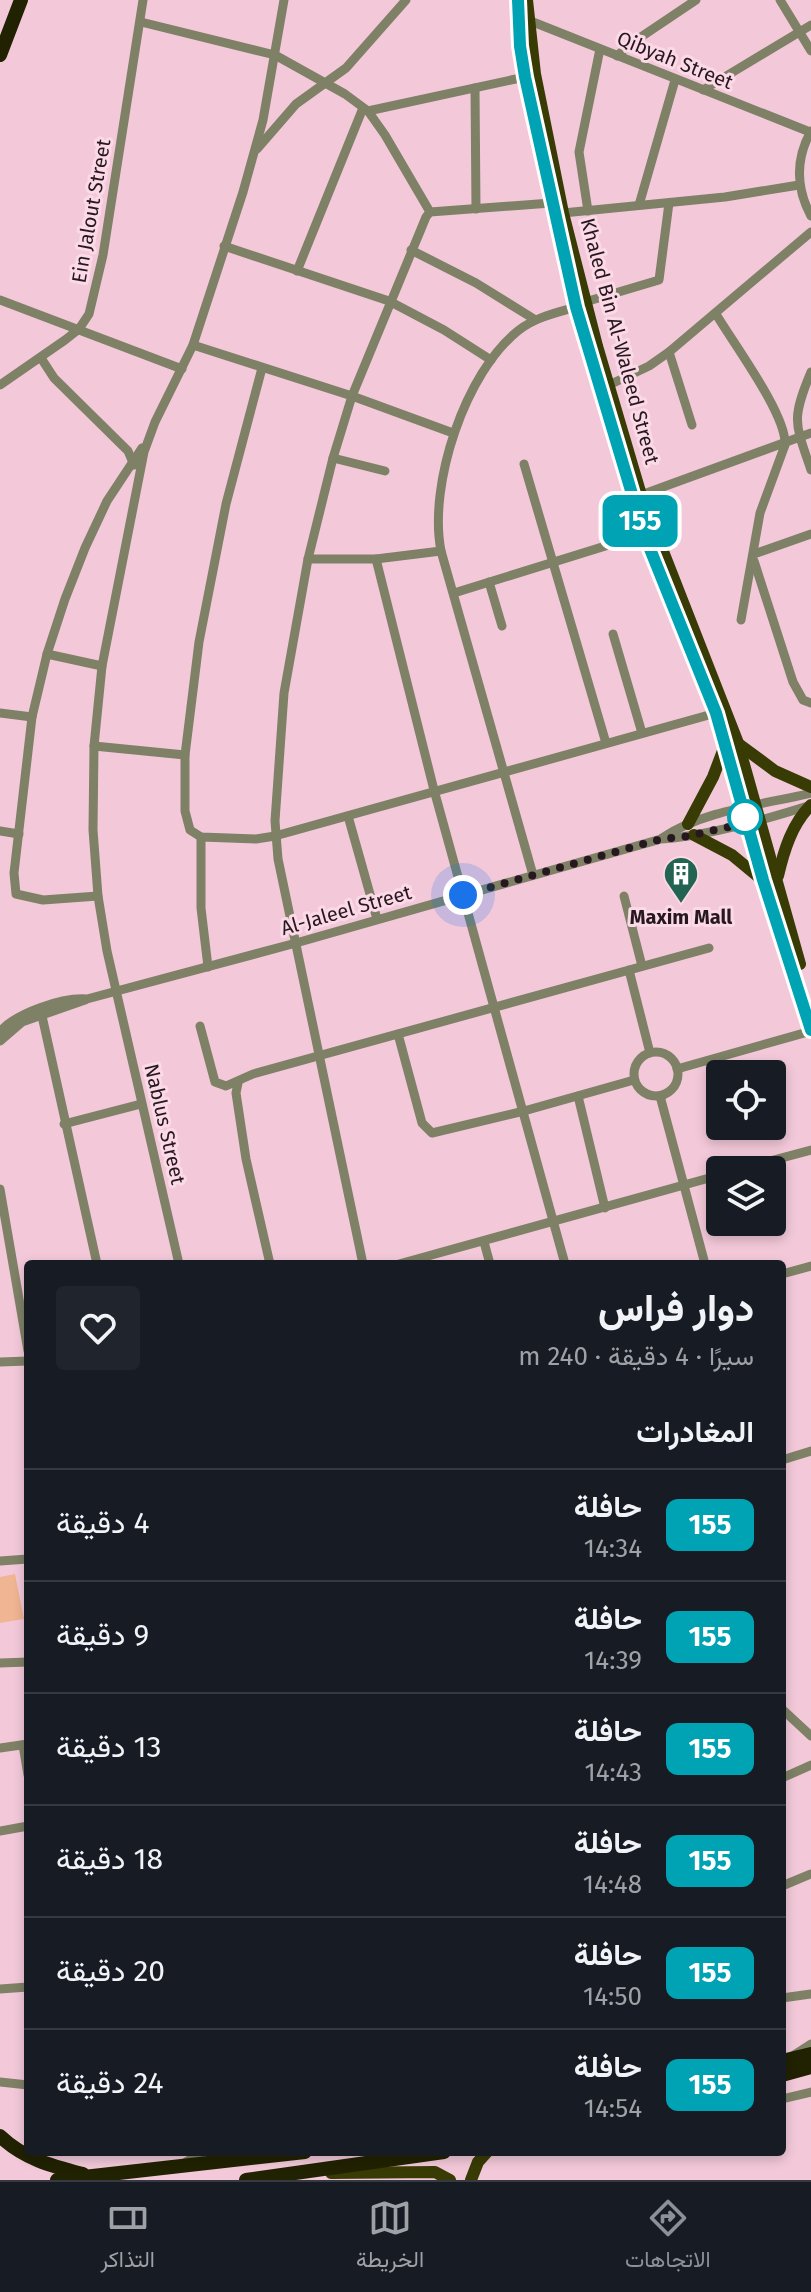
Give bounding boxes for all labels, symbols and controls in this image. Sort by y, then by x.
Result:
street label: Qibyah Street [614,26,737,94]
street label: Ein Jalout Street [67,136,116,285]
street label: Khaled Bin Al-Waleed Street [576,215,665,467]
line badge: 155 [594,495,686,547]
text: 155 [619,504,661,537]
unlabelled marker [728,800,762,834]
building icon: Maxim Mall [662,855,700,905]
your location [443,875,483,915]
street label: Al-Jaleel Street [278,880,415,940]
place label: Maxim Mall [630,905,732,929]
map controls [706,1060,786,1236]
button: locate [706,1060,786,1140]
street label: Nablus Street [139,1061,191,1187]
button: layers [706,1156,786,1236]
text: دوار فراس [598,1285,754,1331]
button: heart [56,1286,140,1370]
text: سيرًا · 4 دقيقة · 240 m [518,1341,754,1372]
text: المغادرات [636,1414,754,1450]
text: حافلة [574,1489,642,1525]
text: 4 دقيقة [56,1505,149,1541]
text: 155 [689,1508,731,1541]
text: 14:34 [584,1533,642,1564]
text: حافلة [574,1601,642,1637]
text: 9 دقيقة [56,1617,149,1653]
text: 155 [689,1620,731,1653]
text: 14:39 [584,1645,642,1676]
text: حافلة [574,1713,642,1749]
text: 13 دقيقة [56,1729,161,1765]
text: 155 [689,1732,731,1765]
text: 14:43 [584,1757,642,1788]
text: حافلة [574,1825,642,1861]
text: 18 دقيقة [56,1841,163,1877]
text: 155 [689,1844,731,1877]
text: 14:48 [583,1869,642,1900]
text: حافلة [574,1937,642,1973]
text: 20 دقيقة [56,1953,165,1989]
text: 155 [689,1956,731,1989]
text: 14:50 [583,1981,642,2012]
text: حافلة [574,2049,642,2085]
text: 24 دقيقة [56,2065,163,2101]
text: 155 [689,2068,731,2101]
text: 14:54 [584,2093,642,2124]
tab: التذاكر [101,2196,155,2279]
tab: الخريطة [356,2196,424,2279]
tab: الاتجاهات [625,2196,710,2279]

